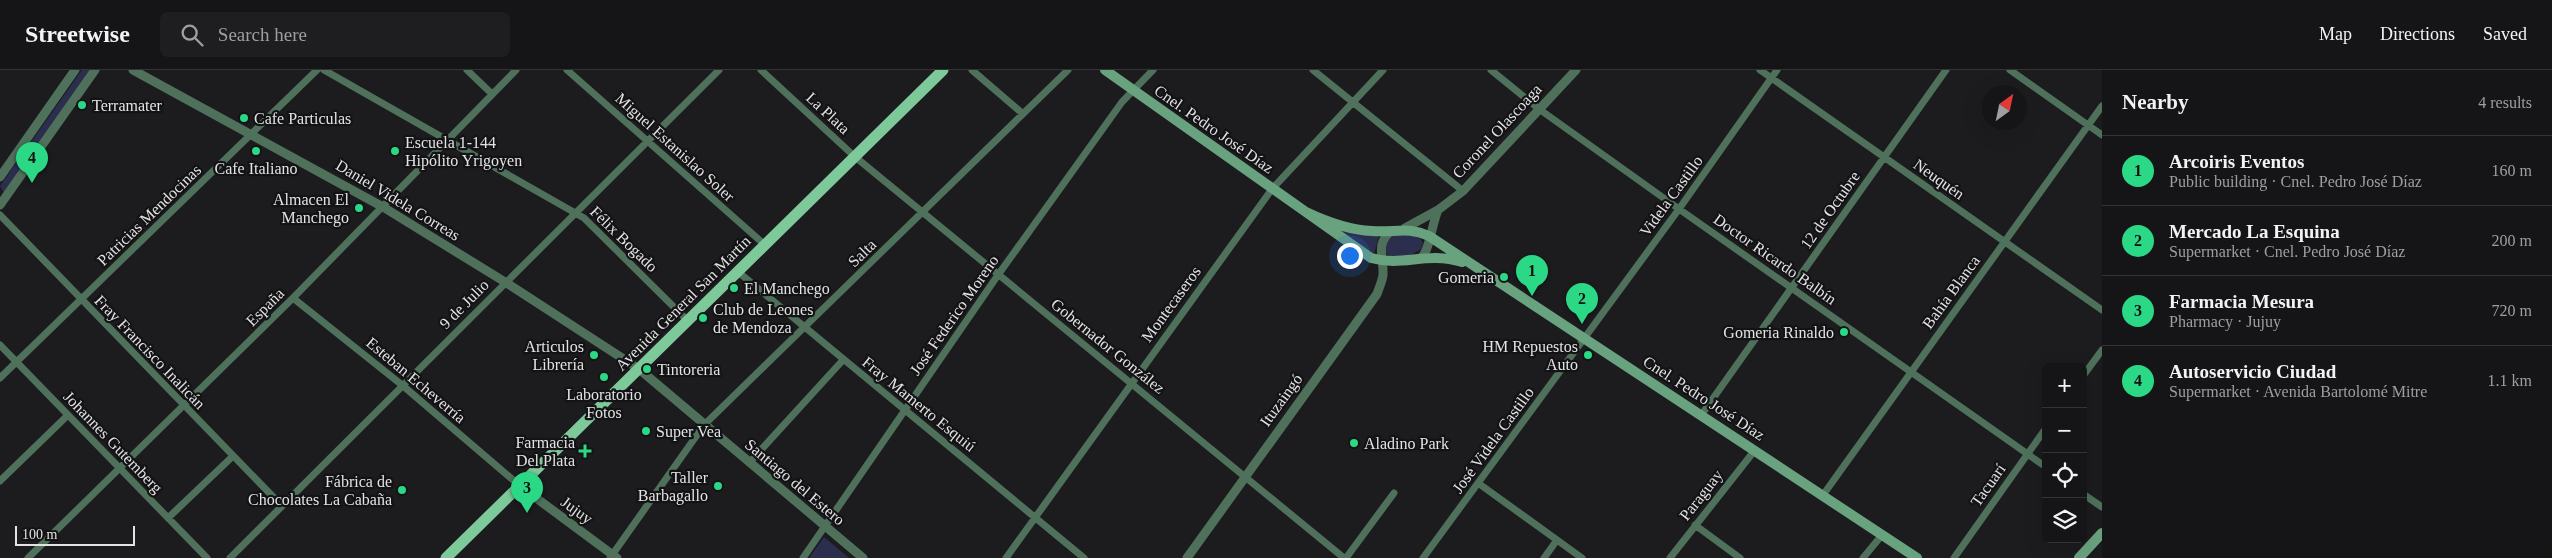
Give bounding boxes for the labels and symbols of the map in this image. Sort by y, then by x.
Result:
street label: Coronel Olascoaga [1449,81,1546,182]
street label: Cnel. Pedro José Díaz [1151,82,1277,176]
north arrow [1982,85,2027,130]
street label: Miguel Estanislao Soler [612,89,738,206]
street label: La Plata [803,89,853,137]
place label: Terramater [92,97,163,114]
marker: Terramater [76,99,88,111]
place label: Cafe Particulas [254,110,351,127]
marker: Cafe Particulas [238,112,250,124]
place label: Escuela 1-144 Hipólito Yrigoyen [405,134,522,170]
pin: 4 [16,142,48,183]
marker: Cafe Italiano [250,145,262,157]
marker: Escuela 1-144 Hipólito Yrigoyen [389,145,401,157]
street label: Videla Castillo [1636,152,1706,240]
street label: Neuquén [1910,155,1968,203]
street label: Daniel Videla Correas [333,156,463,244]
place label: Cafe Italiano [214,160,298,177]
street label: Patricias Mendocinas [94,161,204,269]
street label: 12 de Octubre [1797,168,1863,252]
place label: Almacen El Manchego [273,191,350,227]
marker: Almacen El Manchego [353,202,365,214]
street label: Félix Bogado [586,203,661,276]
street label: Doctor Ricardo Balbín [1710,210,1840,308]
street label: Avenida General San Martín [612,232,754,374]
street label: Salta [845,236,879,270]
your location [1337,243,1363,269]
street label: José Federico Moreno [906,252,1002,378]
street label: Bahía Blanca [1919,252,1983,332]
pin: 1 [1516,255,1548,296]
street label: Montecaseros [1138,263,1204,345]
place label: Gomeria [1438,269,1494,286]
marker: Gomeria [1498,271,1510,283]
street label: 9 de Julio [436,276,492,332]
place label: El Manchego [744,280,830,298]
marker: El Manchego [728,282,740,294]
pin: 2 [1566,283,1598,324]
street label: España [243,285,288,330]
street label: Fray Francisco Inalicán [91,292,209,413]
street label: Gobernador González [1048,295,1168,397]
place label: Club de Leones de Mendoza [713,301,813,336]
marker: Club de Leones de Mendoza [697,312,709,324]
place label: Gomeria Rinaldo [1723,324,1834,341]
marker: Gomeria Rinaldo [1838,326,1850,338]
street label: Esteban Echeverría [363,334,469,426]
place label: Articulos Librería [524,338,584,373]
place label: HM Repuestos Auto [1482,338,1578,373]
marker: Articulos Librería [588,349,600,361]
marker: HM Repuestos Auto [1582,349,1594,361]
street label: Cnel. Pedro José Díaz [1640,352,1768,444]
street label: Fray Mamerto Esquiú [858,353,979,456]
place label: Tintoreria [657,361,720,378]
marker: Tintoreria [641,363,653,375]
marker: Laboratorio Fotos [598,371,610,383]
street label: Ituzaingó [1256,371,1306,430]
street label: José Videla Castillo [1449,384,1537,496]
place label: Laboratorio Fotos [566,386,642,421]
street label: Johannes Gutemberg [60,388,166,497]
place label: Super Vea [656,423,721,441]
marker: Super Vea [640,425,652,437]
place label: Farmacia Del Plata [515,434,575,469]
place label: Aladino Park [1364,435,1449,452]
street label: Santiago del Estero [741,436,848,529]
marker: Aladino Park [1348,437,1360,449]
marker: Farmacia Del Plata [579,445,591,457]
street label: Tacuarí [1967,460,2009,509]
street label: Paraguay [1676,466,1727,524]
place label: Taller Barbagallo [638,469,709,505]
pin: 3 [511,472,543,513]
place label: Fábrica de Chocolates La Cabaña [248,473,392,508]
marker: Taller Barbagallo [712,480,724,492]
marker: Fábrica de Chocolates La Cabaña [396,484,408,496]
street label: Jujuy [557,493,596,528]
scale bar [15,523,135,546]

